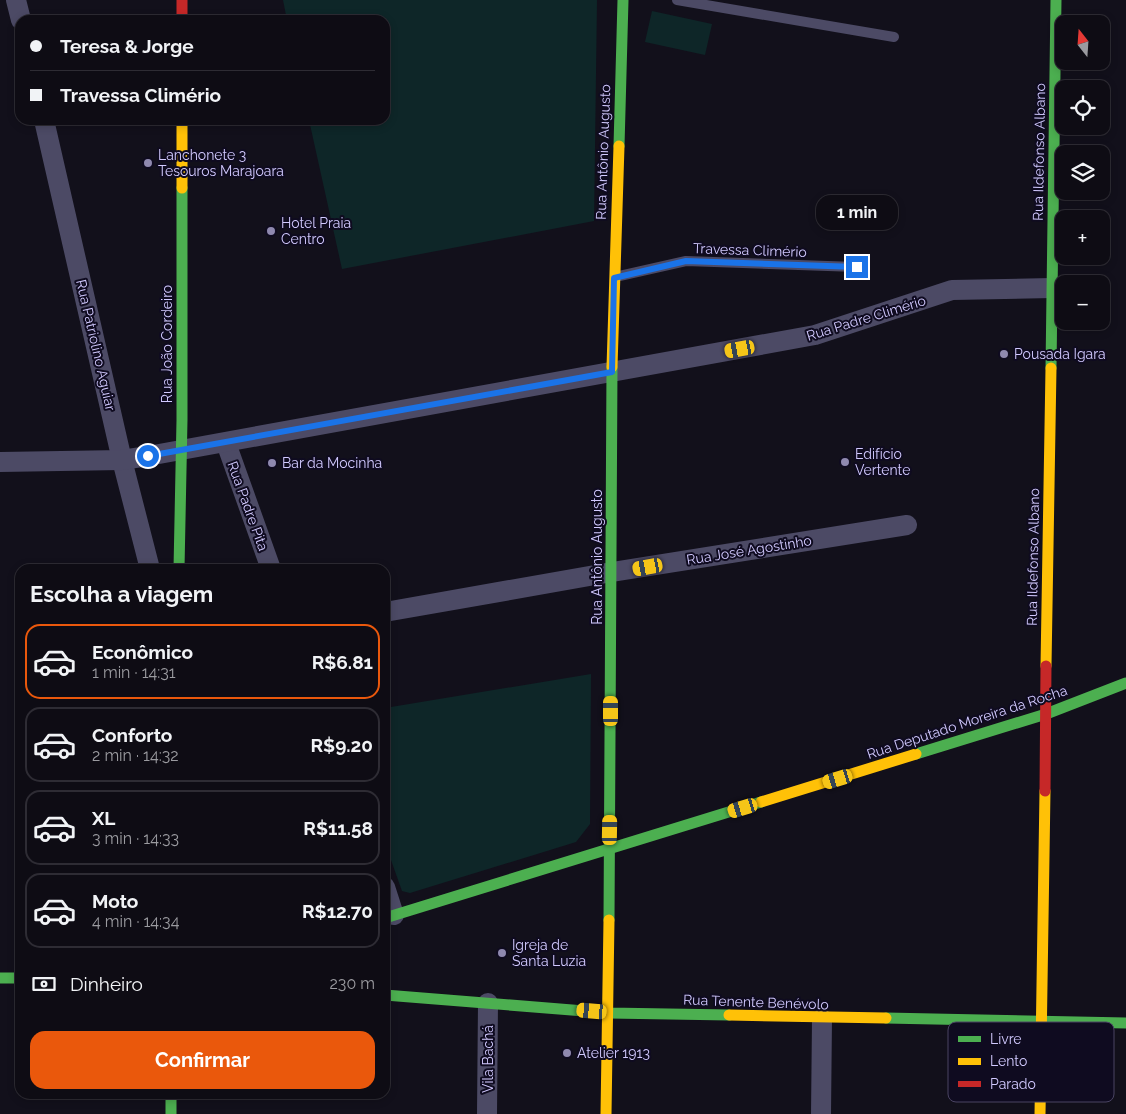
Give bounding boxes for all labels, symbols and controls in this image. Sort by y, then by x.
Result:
north arrow [1055,15,1110,70]
map controls [1055,15,1110,330]
text: Teresa & Jorge [60,35,194,57]
button: locate [1055,80,1110,135]
street label: Rua Ildefonso Albano [1030,83,1048,221]
text: Travessa Climério [60,84,221,106]
street label: Rua Antônio Augusto [593,84,613,220]
button: layers [1055,145,1110,200]
place label: Lanchonete 3 Tesouros Marajoara [158,147,284,179]
marker: Lanchonete 3 Tesouros Marajoara [142,157,154,169]
callout: 1 min [816,194,898,230]
text: 1 min [837,203,877,222]
button: + [1055,210,1110,265]
place label: Hotel Praia Centro [281,215,351,247]
marker: Hotel Praia Centro [265,225,277,237]
street label: Travessa Climério [693,240,807,260]
route end [846,256,868,278]
button: − [1055,275,1110,330]
street label: Rua Patriolino Aguiar [73,278,119,412]
street label: Rua João Cordeiro [159,285,175,403]
street label: Rua Padre Climério [804,292,928,344]
car [723,339,756,359]
place label: Pousada Igara [1014,346,1106,362]
marker: Pousada Igara [998,348,1010,360]
route start [137,445,159,467]
place label: Edifício Vertente [855,446,910,478]
place label: Bar da Mocinha [282,455,382,471]
marker: Edifício Vertente [839,456,851,468]
marker: Bar da Mocinha [266,457,278,469]
street label: Rua Padre Pita [224,459,272,553]
street label: Rua Ildefonso Albano [1024,488,1042,626]
street label: Rua Antônio Augusto [589,489,605,625]
street label: Rua José Agostinho [685,532,813,568]
car [631,557,664,577]
text: Escolha a viagem [30,581,213,607]
icon: car [32,639,77,684]
text: Econômico [92,641,193,663]
text: R$6.81 [312,651,373,673]
text: 1 min · 14:31 [92,663,176,682]
street label: Rua Deputado Moreira da Rocha [865,682,1069,762]
car [603,696,618,726]
icon: car [32,722,77,767]
text: Conforto [92,724,172,746]
text: R$9.20 [310,734,373,756]
text: 2 min · 14:32 [92,746,179,765]
car [821,767,854,791]
car [726,796,759,820]
icon: car [32,805,77,850]
text: XL [92,807,115,829]
car [602,815,617,845]
text: R$11.58 [303,817,373,839]
text: 3 min · 14:33 [92,829,179,848]
icon: car [32,888,77,933]
text: Moto [92,890,138,912]
text: R$12.70 [302,900,373,922]
text: 4 min · 14:34 [92,912,179,931]
place label: Igreja de Santa Luzia [512,937,586,969]
marker: Igreja de Santa Luzia [496,947,508,959]
icon: cash [30,970,58,998]
text: Dinheiro [70,973,143,995]
text: 230 m [330,974,375,993]
street label: Rua Tenente Benévolo [683,991,829,1013]
car [576,1002,607,1020]
legend [948,1022,1114,1102]
street label: Vila Bachá [480,1025,496,1093]
button: Confirmar [30,1031,375,1089]
text: Livre [990,1031,1022,1047]
place label: Atelier 1913 [577,1045,650,1061]
marker: Atelier 1913 [561,1047,573,1059]
text: Lento [990,1053,1027,1069]
text: Parado [990,1076,1036,1092]

